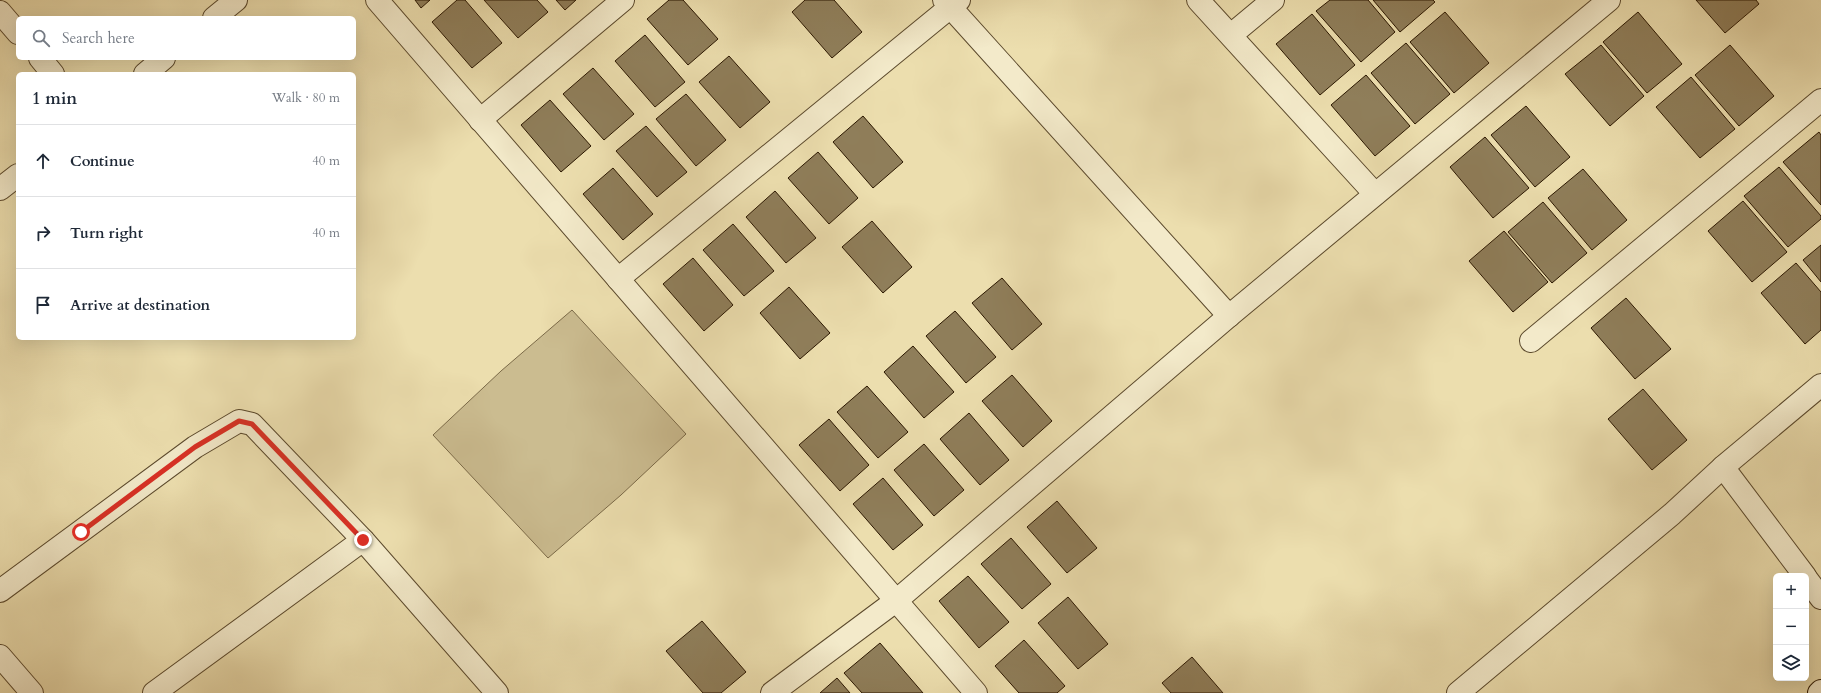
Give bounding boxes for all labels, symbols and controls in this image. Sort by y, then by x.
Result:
search box [16,16,356,60]
icon: search [30,27,52,49]
text: Search here [62,28,135,48]
text: 1 min [32,87,77,110]
text: Walk · 80 m [272,89,340,107]
icon: ahead [32,150,54,172]
text: Continue [70,151,135,171]
text: 40 m [312,152,340,170]
icon: right [32,222,54,244]
text: Turn right [70,223,143,243]
text: 40 m [312,224,340,242]
icon: arrive [32,294,54,316]
text: Arrive at destination [70,295,210,315]
route start [72,523,90,541]
route end [354,531,372,549]
map controls [1773,573,1809,681]
button: + [1773,573,1809,609]
button: − [1773,609,1809,645]
button: layers [1773,645,1809,681]

